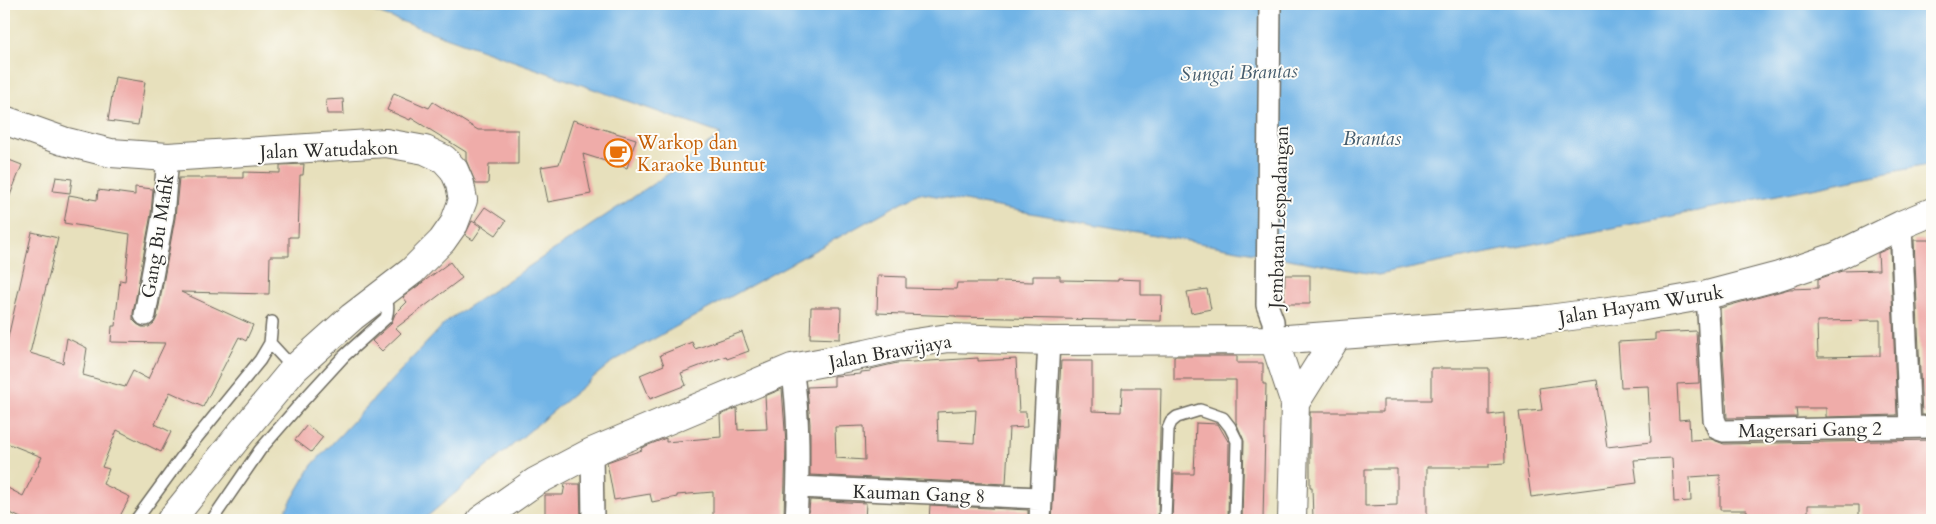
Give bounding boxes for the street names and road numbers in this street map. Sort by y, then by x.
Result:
street label: Jembatan Lespadangan [1263,125,1295,312]
street label: Jalan Watudakon [256,135,399,166]
street label: Gang Bu Mafik [135,171,181,300]
street label: Jalan Hayam Wuruk [1554,279,1726,331]
street label: Jalan Brawijaya [824,328,954,376]
street label: Magersari Gang 2 [1738,416,1882,444]
street label: Kauman Gang 8 [852,479,986,509]

